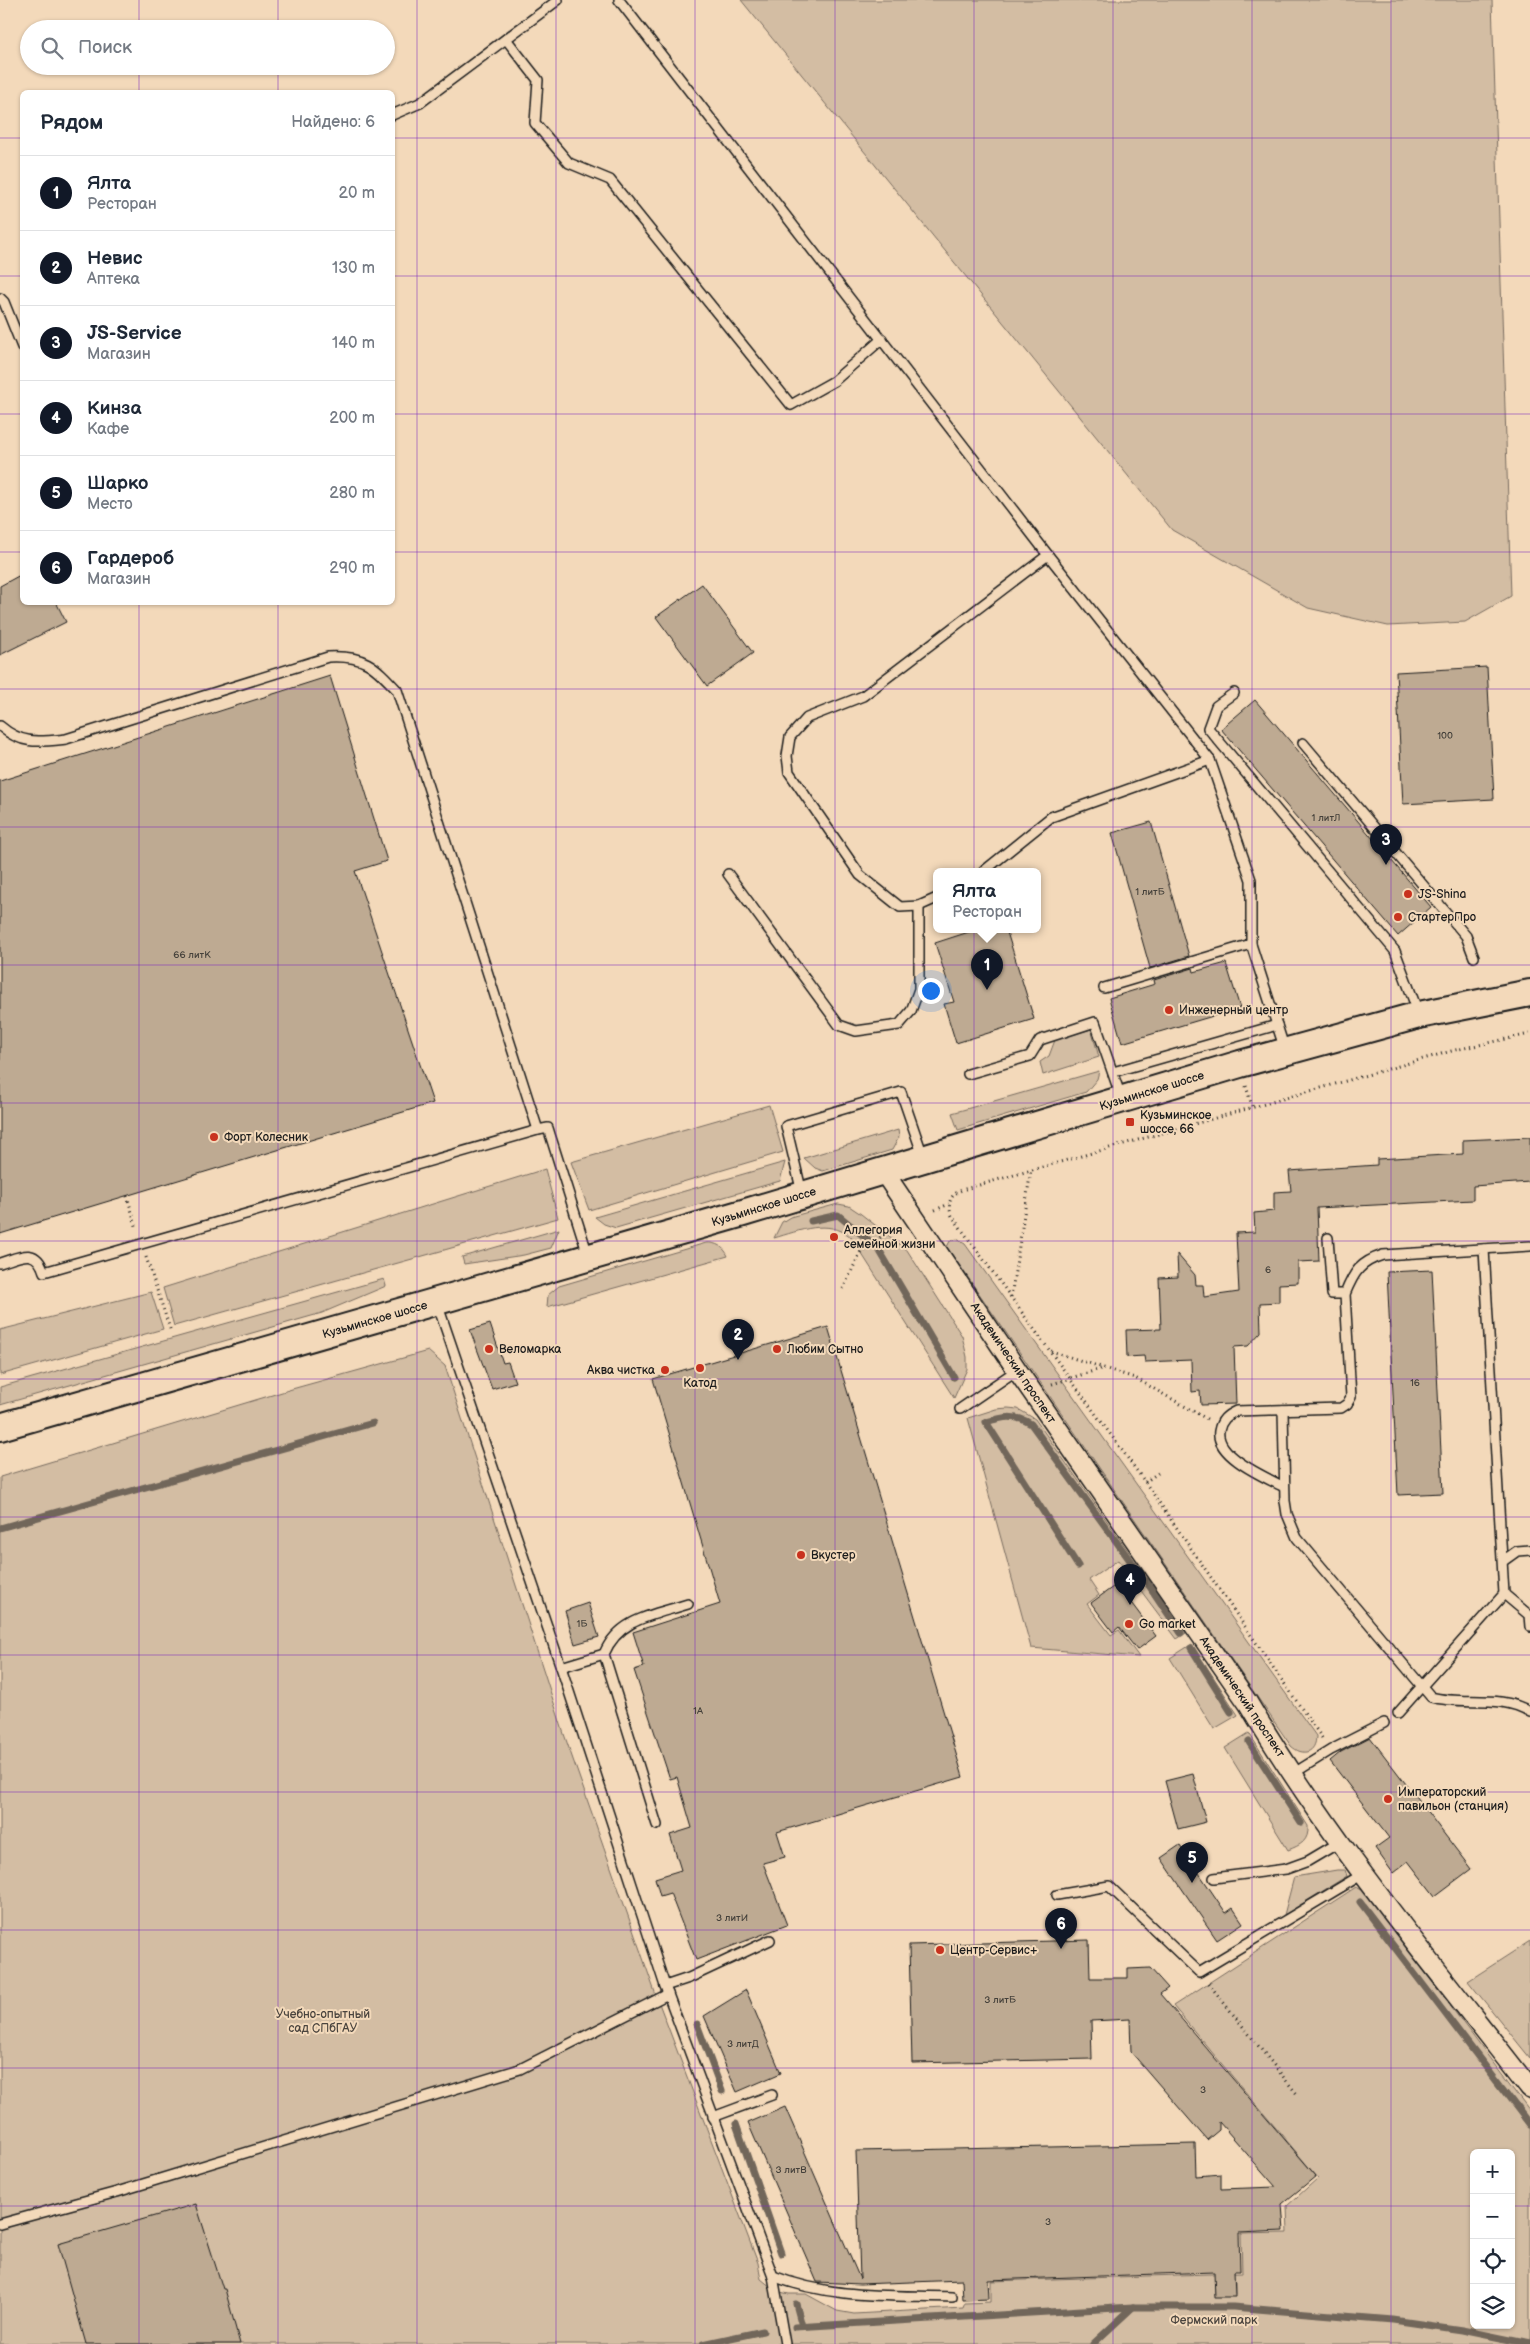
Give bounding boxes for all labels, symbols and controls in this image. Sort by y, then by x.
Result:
search box [20,20,395,75]
icon: search [38,34,66,62]
text: Поиск [78,36,132,59]
text: Рядом [40,110,103,135]
text: Найдено: 6 [291,113,375,132]
text: Ялта [87,172,131,195]
text: 1 [53,184,59,203]
text: 20 m [339,184,375,203]
text: Ресторан [87,195,157,214]
text: Невис [87,247,143,270]
text: 2 [51,259,61,278]
text: 130 m [332,259,375,278]
text: Аптека [87,270,140,289]
text: JS-Service [87,322,182,345]
text: 3 [51,334,61,353]
text: 140 m [332,334,375,353]
text: Магазин [87,345,151,364]
text: Кинза [87,397,141,420]
text: 4 [51,409,61,428]
text: 200 m [329,409,375,428]
text: Кафе [87,420,129,439]
text: Шарко [87,472,148,495]
text: 5 [51,484,61,503]
text: 280 m [329,484,375,503]
text: Место [87,495,133,514]
text: Гардероб [87,547,174,570]
text: 6 [51,559,61,578]
text: 290 m [329,559,375,578]
text: Магазин [87,570,151,589]
house number: 100 [1437,730,1453,742]
house number: 1 литЛ [1312,812,1340,824]
pin: 3 [1370,824,1402,865]
popup [933,868,1041,933]
text: Ялта [952,880,996,903]
house number: 1 литБ [1135,886,1165,898]
place label: JS-Shina [1418,887,1467,902]
marker: JS-Shina [1402,888,1414,900]
text: Ресторан [952,903,1022,922]
place label: СтартерПро [1408,910,1476,925]
marker: СтартерПро [1392,911,1404,923]
house number: 66 литК [173,949,211,961]
pin: 1 [971,949,1003,990]
your location [918,978,944,1004]
place label: Инженерный центр [1179,1003,1289,1018]
marker: Инженерный центр [1163,1004,1175,1016]
street label: Кузьминское шоссе [1098,1068,1206,1114]
place label: Кузьминское шоссе, 66 [1140,1108,1212,1137]
marker: Кузьминское шоссе, 66 [1124,1116,1136,1128]
place label: Форт Колесник [224,1130,309,1145]
marker: Форт Колесник [208,1131,220,1143]
street label: Кузьминское шоссе [710,1184,818,1230]
place label: Аллегория семейной жизни [843,1223,935,1252]
marker: Аллегория семейной жизни [828,1231,840,1243]
house number: 6 [1265,1264,1271,1276]
street label: Кузьминское шоссе [321,1298,430,1342]
street label: Академический проспект [966,1299,1059,1427]
pin: 2 [722,1319,754,1360]
place label: Веломарка [499,1342,561,1357]
place label: Любим Сытно [786,1342,863,1357]
marker: Веломарка [483,1343,495,1355]
marker: Любим Сытно [771,1343,783,1355]
marker: Катод [694,1362,706,1374]
place label: Аква чистка [586,1363,655,1378]
marker: Аква чистка [659,1364,671,1376]
place label: Катод [683,1376,717,1391]
house number: 16 [1410,1377,1420,1389]
place label: Вкустер [811,1548,856,1563]
marker: Вкустер [795,1549,807,1561]
pin: 4 [1114,1564,1146,1605]
place label: Go market [1139,1617,1196,1632]
house number: 1Б [577,1618,587,1630]
marker: Go market [1123,1618,1135,1630]
street label: Академический проспект [1195,1633,1288,1761]
house number: 1А [693,1705,704,1717]
place label: Императорский павильон (станция) [1398,1785,1508,1814]
marker: Императорский павильон (станция) [1382,1793,1394,1805]
pin: 5 [1176,1842,1208,1883]
pin: 6 [1045,1908,1077,1949]
house number: 3 литИ [716,1912,748,1924]
place label: Центр-Сервис+ [950,1943,1038,1958]
marker: Центр-Сервис+ [934,1944,946,1956]
house number: 3 литБ [984,1994,1016,2006]
park label: Учебно-опытный сад СПбГАУ [276,2007,370,2036]
house number: 3 литД [727,2038,759,2050]
house number: 3 [1200,2084,1206,2096]
map controls [1470,2149,1515,2329]
button: + [1470,2149,1515,2194]
house number: 3 литВ [775,2164,807,2176]
button: − [1470,2194,1515,2239]
house number: 3 [1045,2216,1051,2228]
button: locate [1470,2239,1515,2284]
button: layers [1470,2284,1515,2329]
park label: Фермский парк [1171,2313,1258,2328]

